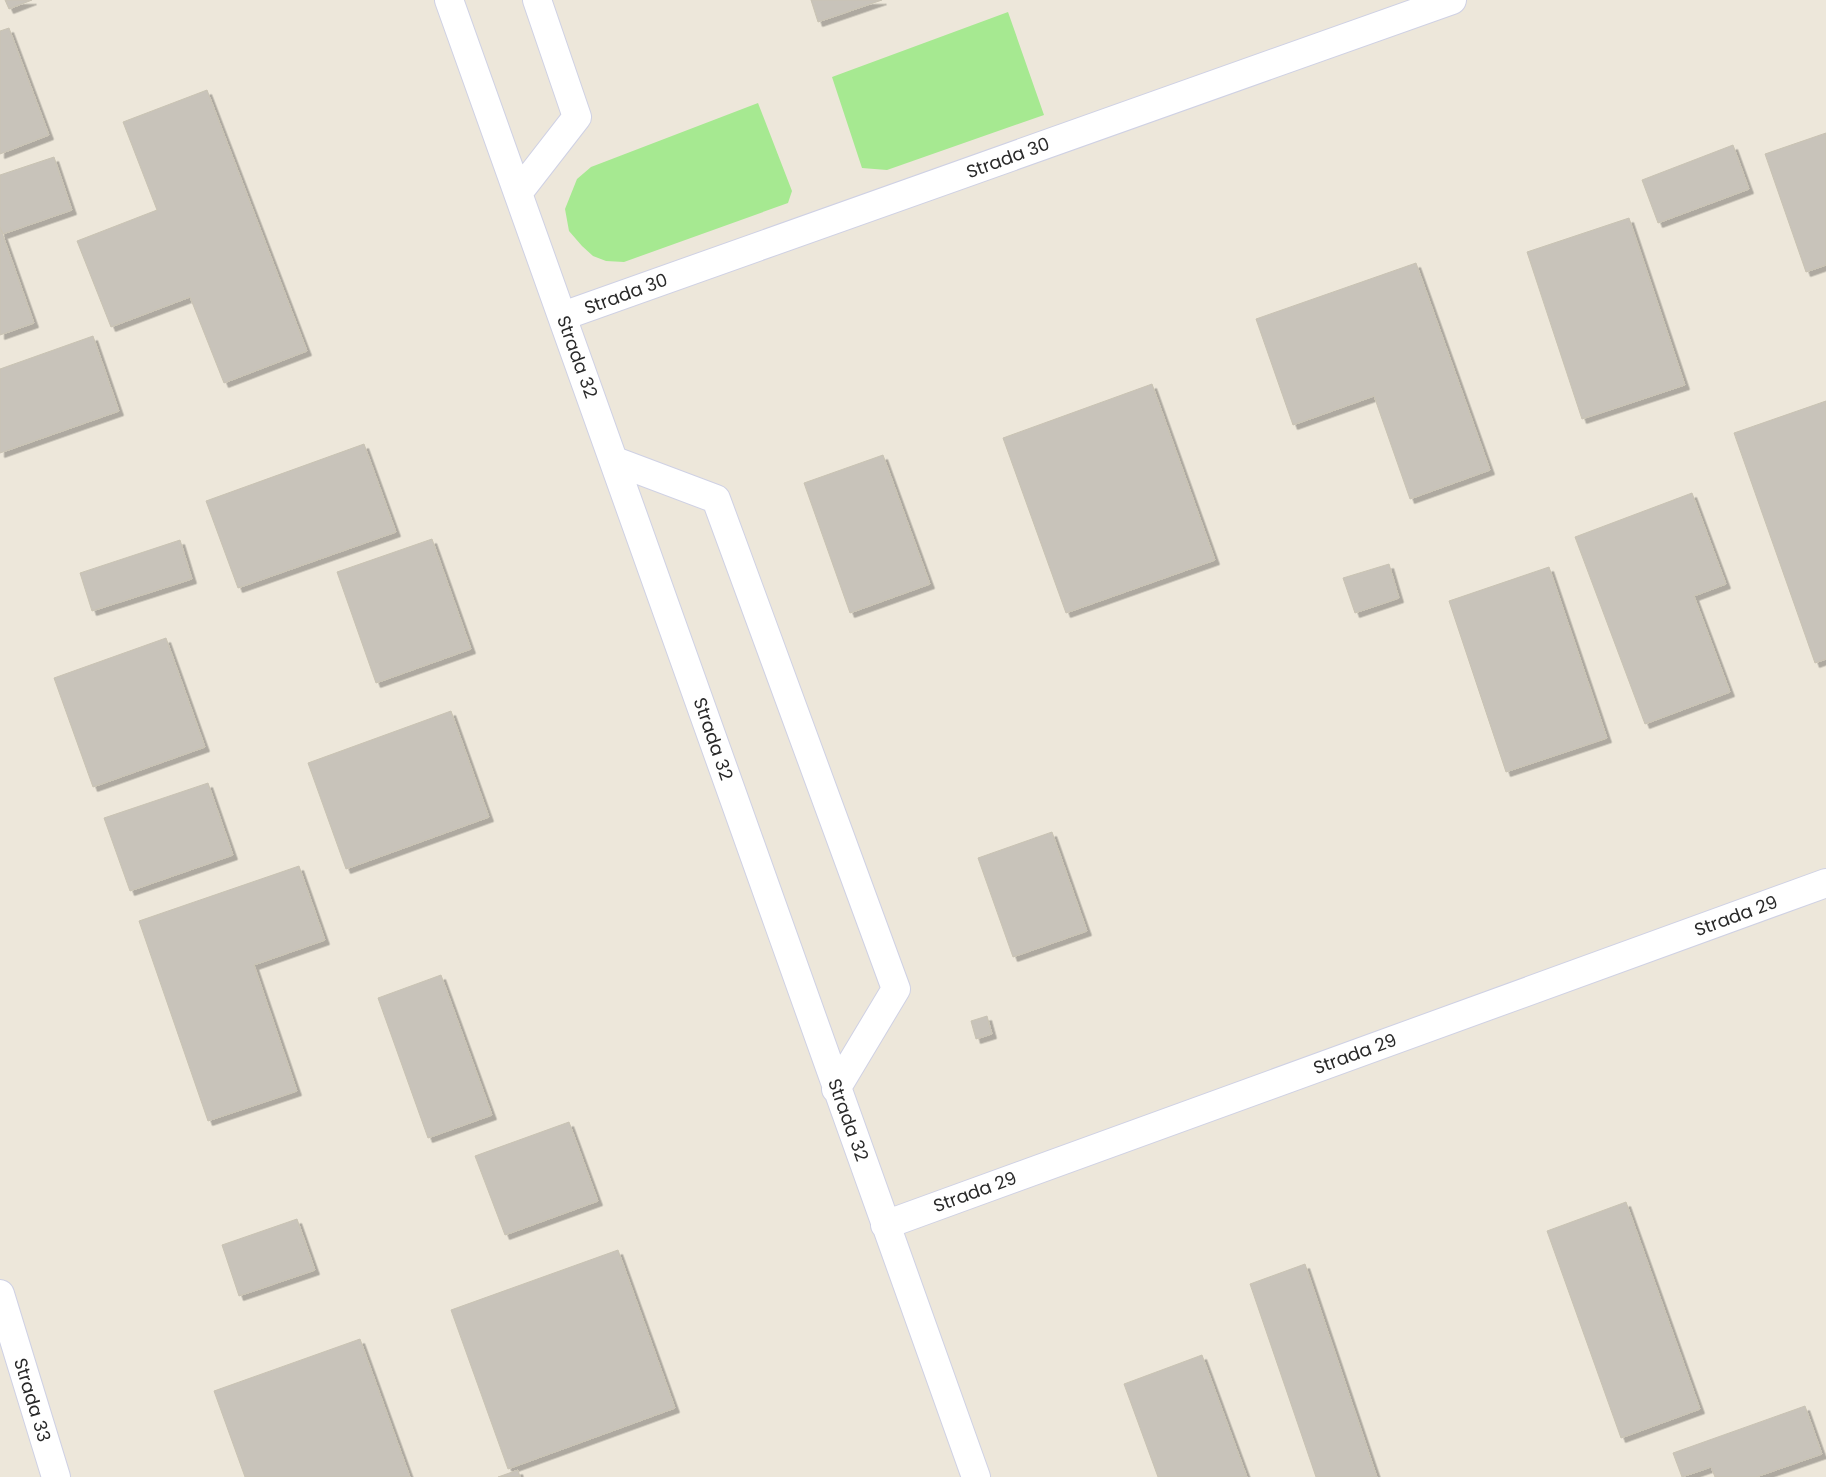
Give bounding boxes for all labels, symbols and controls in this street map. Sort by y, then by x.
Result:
street label: Strada 30 [963,131,1053,184]
street label: Strada 30 [581,267,671,320]
street label: Strada 32 [551,312,604,402]
street label: Strada 32 [688,694,739,784]
street label: Strada 29 [1691,889,1781,942]
street label: Strada 29 [1310,1027,1400,1080]
street label: Strada 32 [822,1075,875,1165]
street label: Strada 29 [930,1165,1020,1218]
street label: Strada 33 [8,1355,57,1445]

